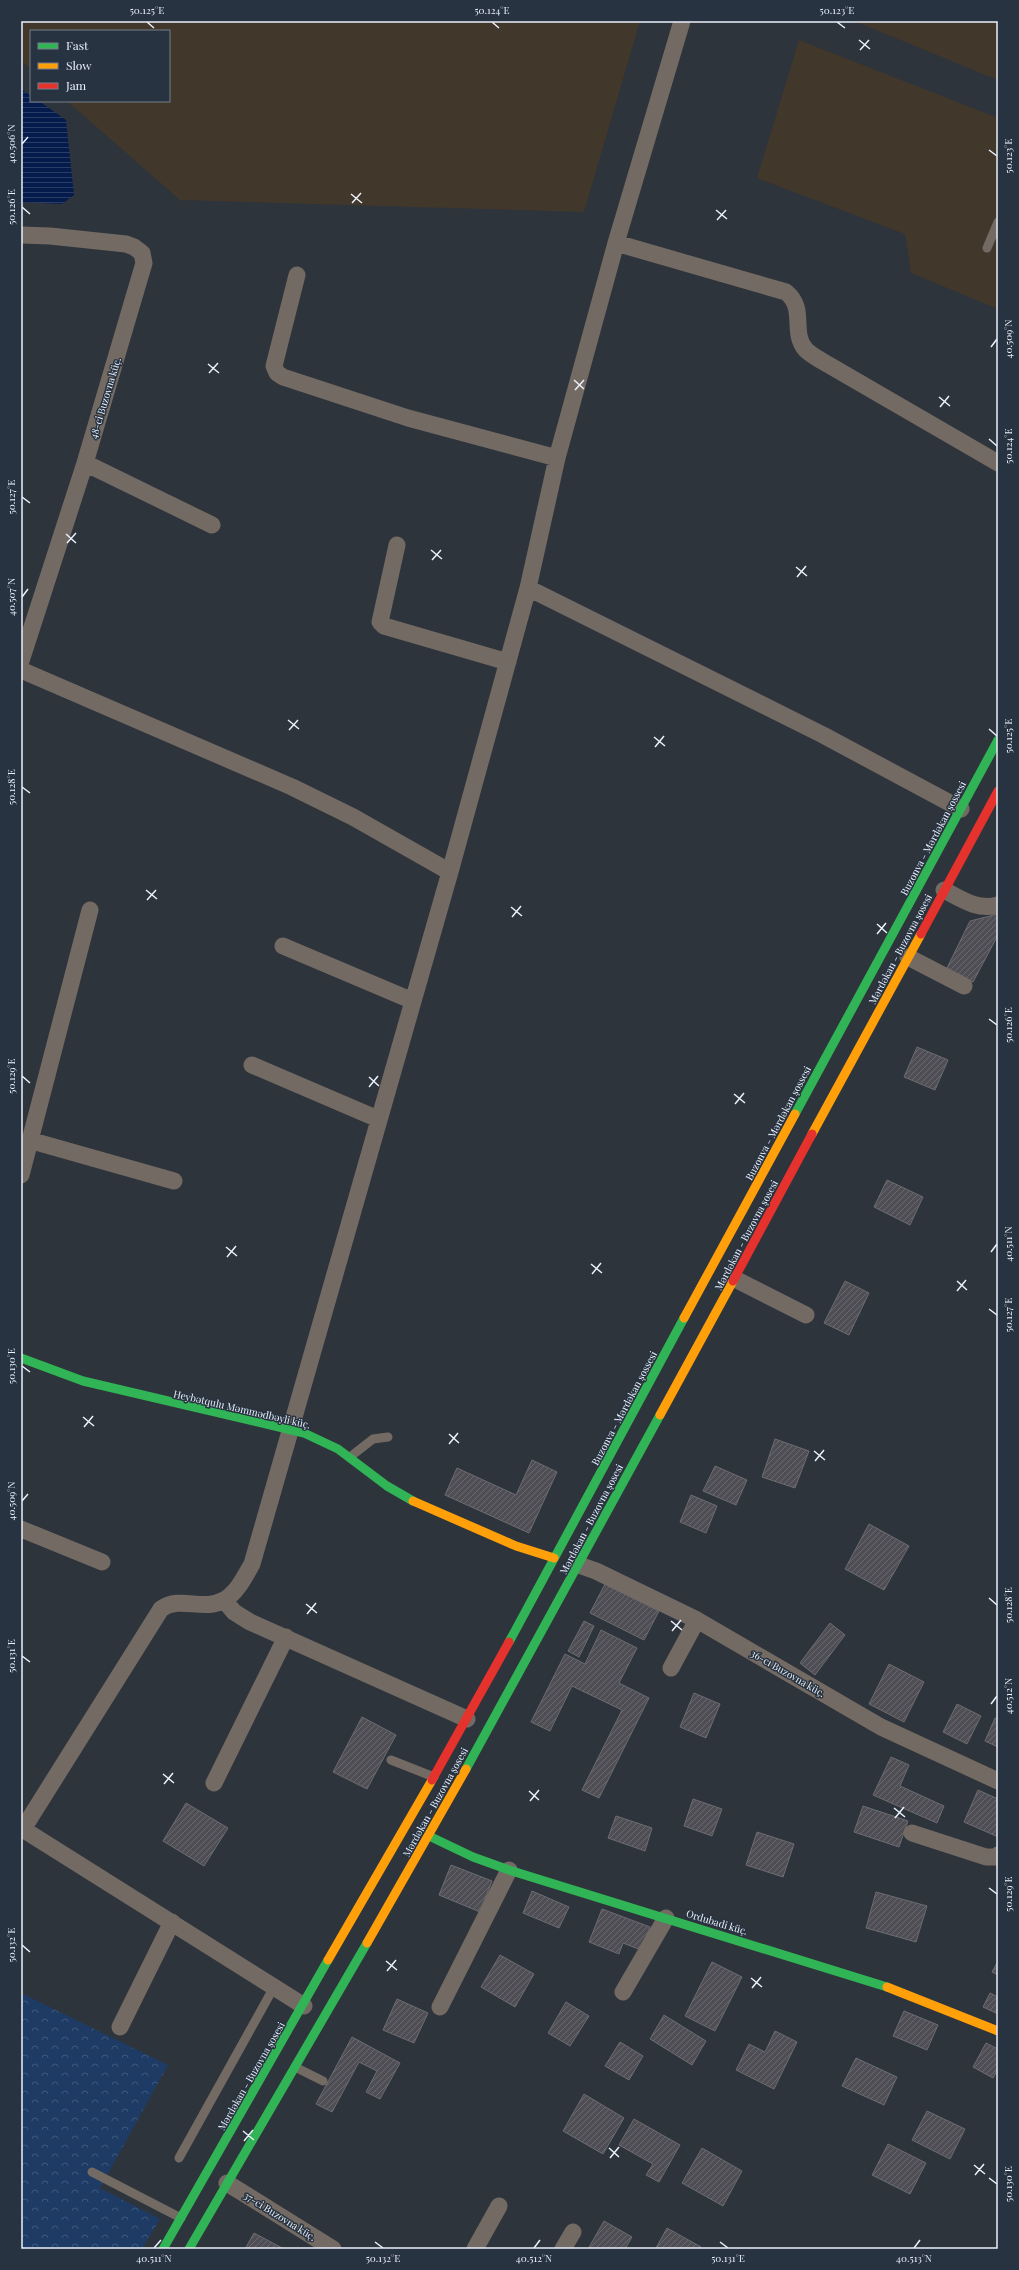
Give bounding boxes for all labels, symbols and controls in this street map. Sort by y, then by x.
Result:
text: 50.125°E [130,3,164,17]
text: 50.124°E [474,3,510,17]
text: 50.123°E [820,3,854,17]
legend [30,30,170,102]
text: Fast [66,37,89,53]
text: Slow [66,57,92,73]
text: Jam [65,77,87,93]
text: 40.506°N [4,124,18,164]
text: 50.123°E [1001,139,1015,173]
text: 50.126°E [4,189,18,225]
text: 40.509°N [1001,320,1015,358]
street label: 48-ci Buzovna küç. [86,356,124,440]
text: 50.124°E [1001,428,1015,464]
text: 50.127°E [4,480,18,514]
text: 40.507°N [4,578,18,616]
text: 50.125°E [1001,719,1015,753]
text: 50.128°E [4,769,18,805]
street label: Buzonva - Mərdəkan şossesi [897,778,969,898]
street label: Mərdəkan - Buzovna şosesi [865,891,935,1007]
text: 50.126°E [1001,1007,1015,1043]
text: 50.129°E [4,1058,18,1094]
street label: Buzonva - Mərdəkan şossesi [742,1063,814,1183]
street label: Mərdəkan - Buzovna şosesi [711,1177,781,1293]
text: 40.511°N [1001,1226,1015,1262]
text: 50.127°E [1001,1298,1015,1332]
text: 50.130°E [4,1348,18,1384]
street label: Buzonva - Mərdəkan şossesi [588,1348,660,1468]
street label: Heybətqulu Məmmədbəyli küç. [172,1386,312,1432]
street label: Mərdəkan - Buzovna şosesi [556,1461,626,1577]
text: 40.509°N [4,1482,18,1520]
text: 50.128°E [1001,1587,1015,1623]
text: 50.131°E [4,1639,18,1673]
street label: 36-cı Buzovna küç. [748,1646,828,1700]
text: 40.512°N [1001,1678,1015,1714]
street label: Mərdəkan - Buzovna şosesi [399,1745,471,1859]
text: 50.129°E [1001,1876,1015,1912]
street label: Ordubadi küç. [685,1906,749,1938]
text: 50.132°E [4,1928,18,1962]
street label: Mərdəkan - Buzovna şosesi [214,2019,288,2133]
text: 50.130°E [1001,2166,1015,2202]
street label: 37-ci Buzovna küç. [241,2188,319,2244]
text: 40.511°N [136,2251,172,2265]
text: 50.132°E [366,2251,400,2265]
text: 40.512°N [516,2251,552,2265]
text: 50.131°E [711,2251,745,2265]
text: 40.513°N [896,2251,932,2265]

